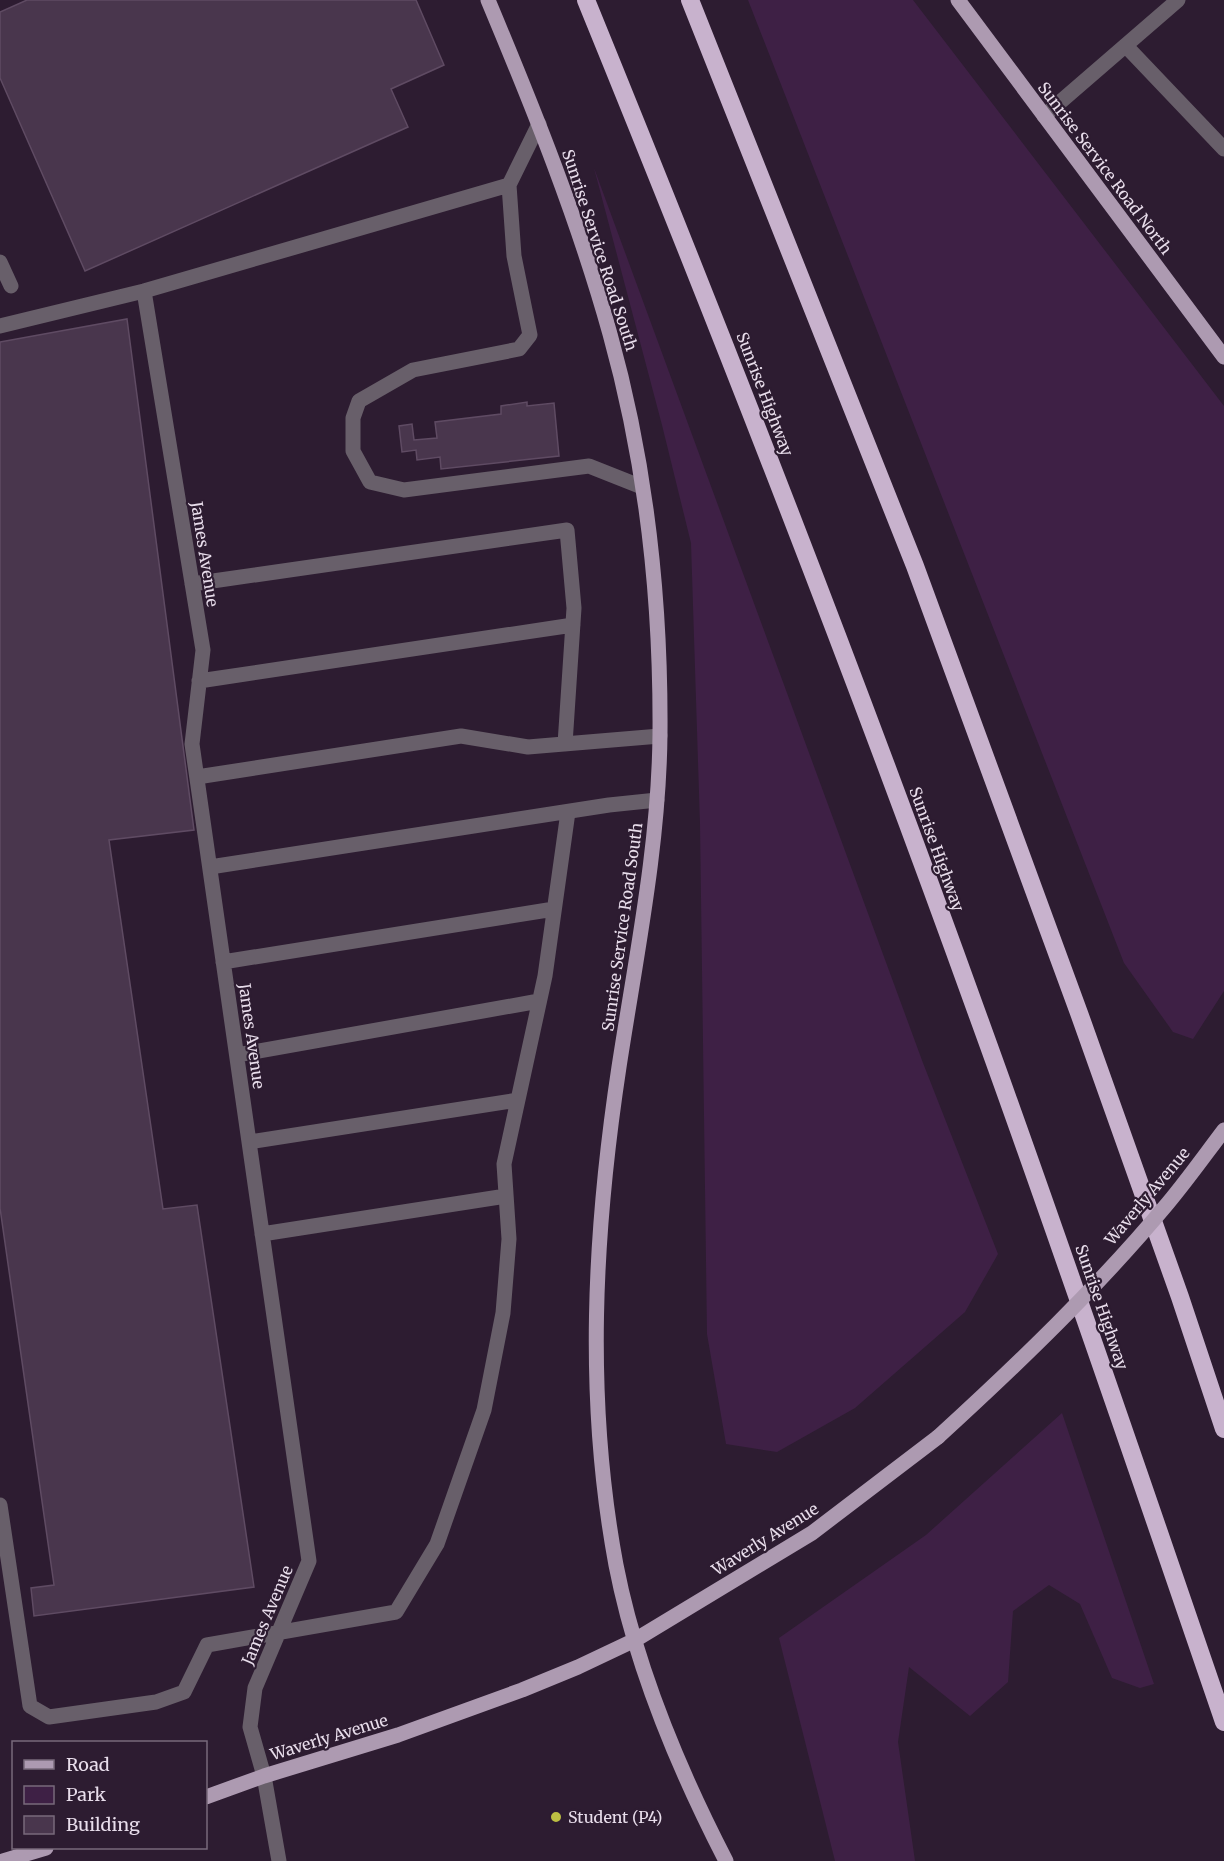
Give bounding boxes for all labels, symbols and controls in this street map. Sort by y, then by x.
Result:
street label: Sunrise Service Road North [1034,78,1177,258]
street label: Sunrise Service Road South [558,147,642,354]
street label: Sunrise Highway [732,329,798,459]
street label: James Avenue [187,499,223,608]
street label: Sunrise Highway [905,784,969,915]
street label: Sunrise Service Road South [597,821,647,1033]
street label: James Avenue [235,981,269,1090]
street label: Waverly Avenue [1100,1143,1194,1250]
street label: Sunrise Highway [1071,1242,1133,1373]
street label: Waverly Avenue [707,1498,822,1580]
street label: James Avenue [237,1562,297,1669]
street label: Waverly Avenue [267,1710,390,1765]
legend [12,1741,207,1849]
text: Road [66,1753,110,1776]
text: Park [66,1783,107,1806]
place label: Student (P4) [568,1807,662,1827]
marker: Student (P4) [549,1810,563,1824]
text: Building [66,1813,140,1836]

